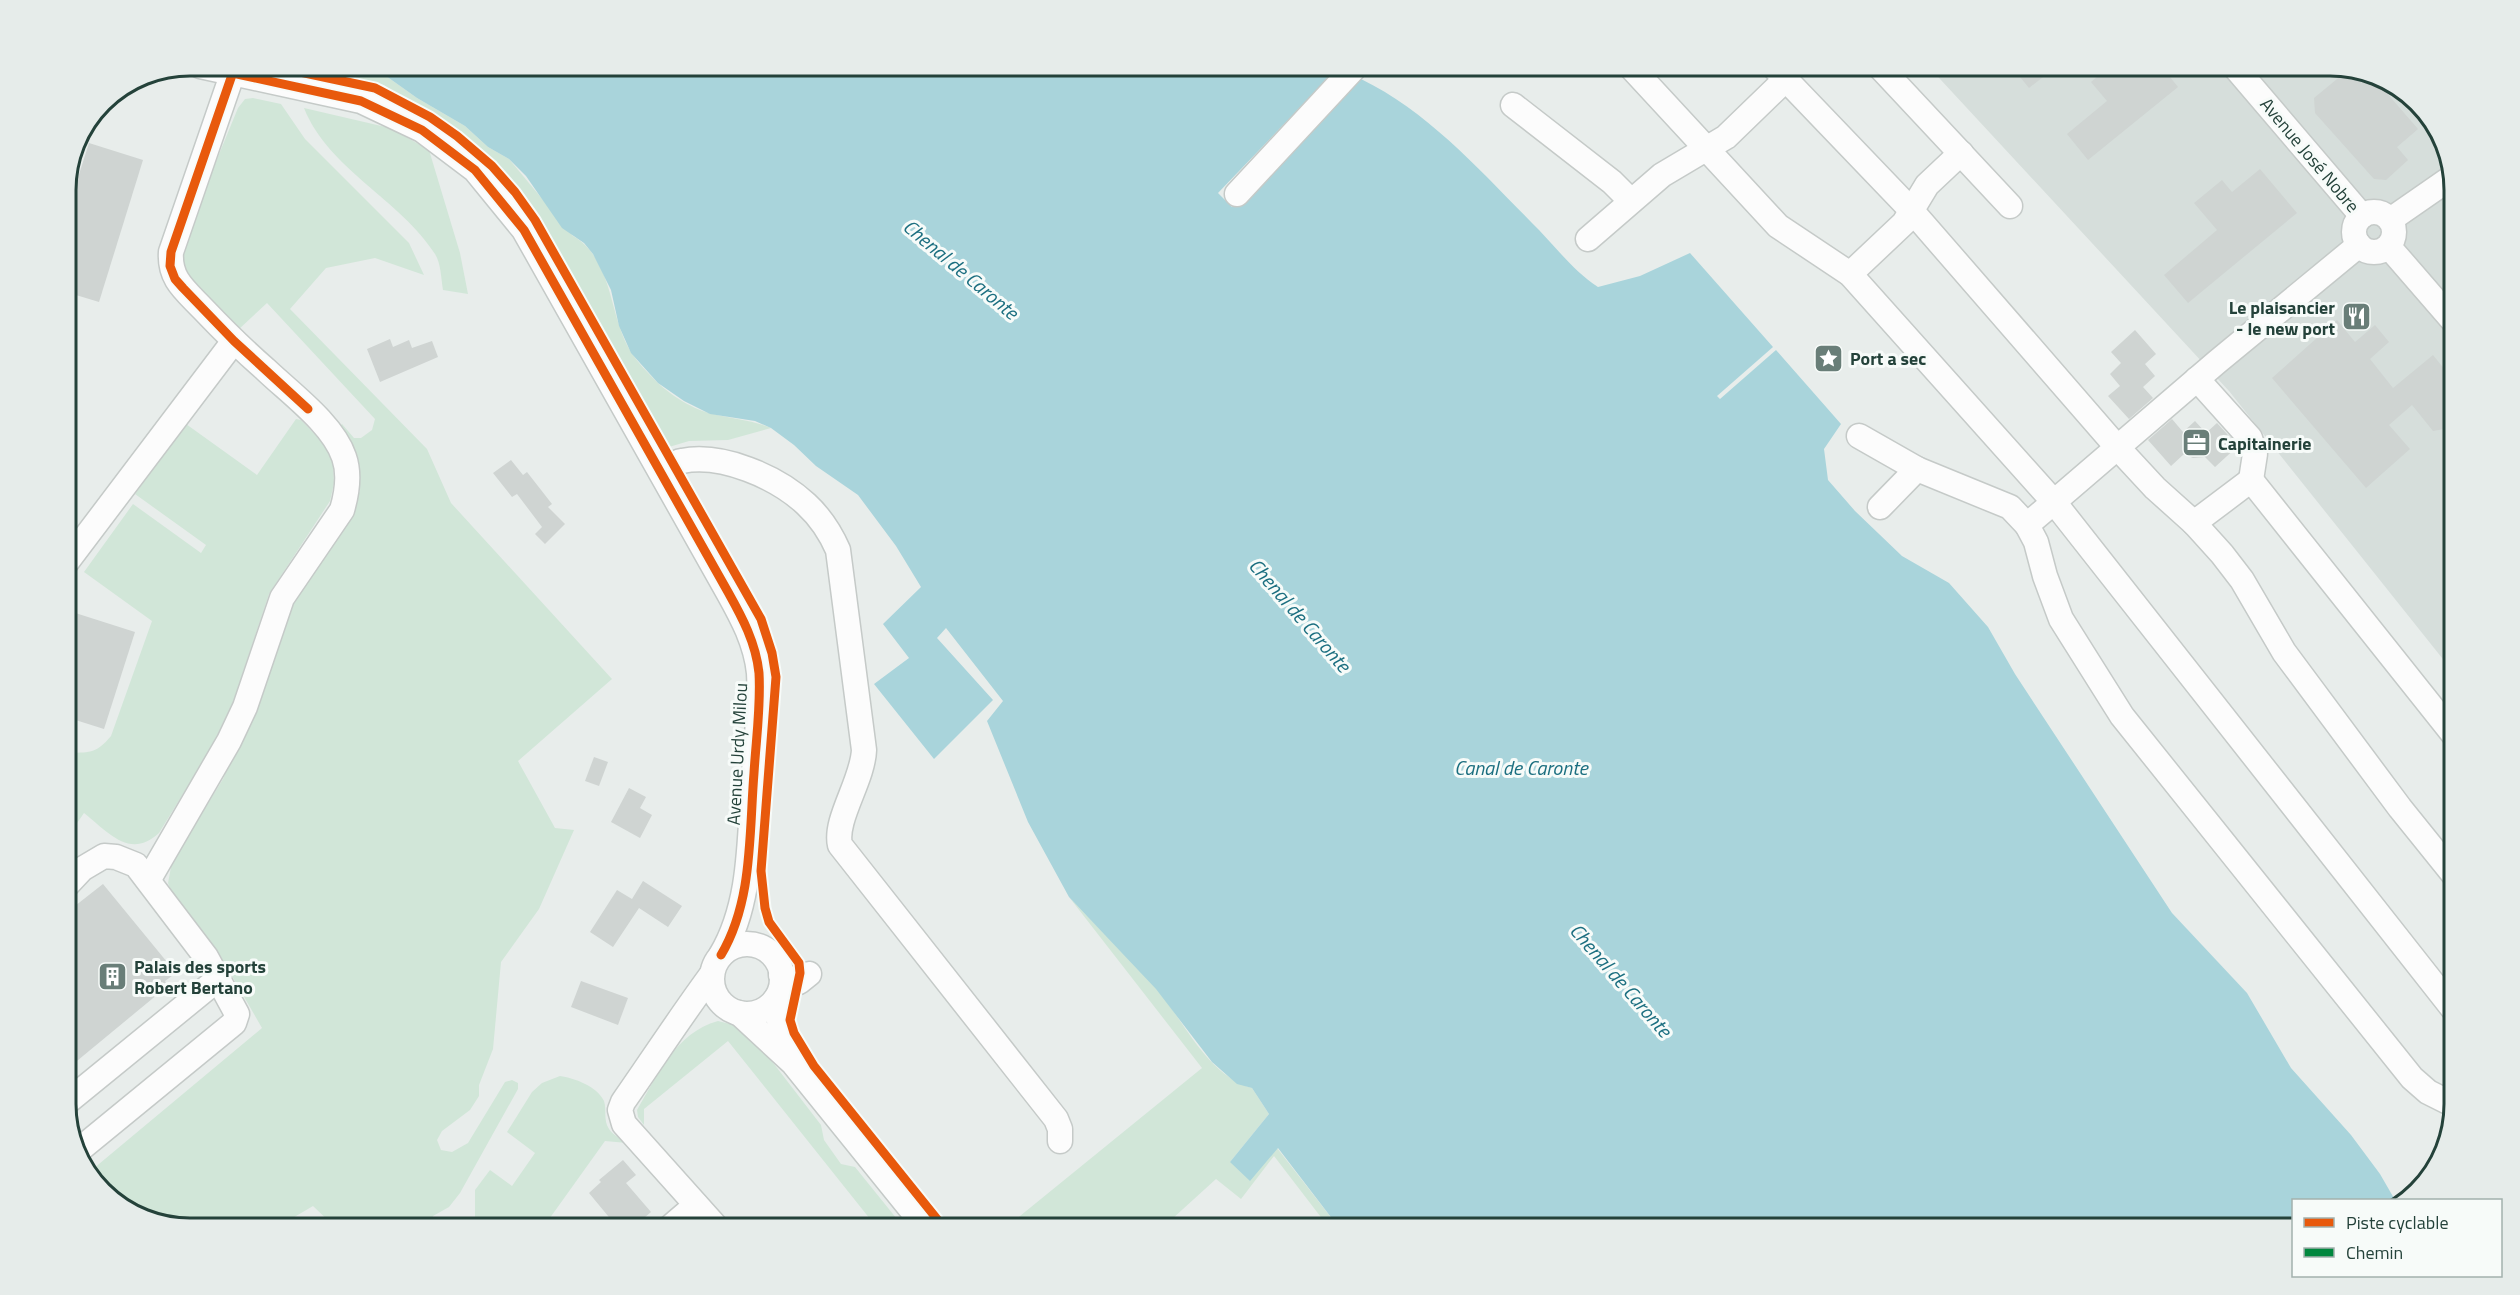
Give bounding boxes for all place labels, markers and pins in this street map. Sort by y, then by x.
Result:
place label: Le plaisancier - le new port [2229,294,2335,342]
restaurant icon: Le plaisancier - le new port [2340,301,2372,333]
place icon: Port a sec [1813,342,1845,374]
place label: Port a sec [1850,345,1926,372]
office icon: Capitainerie [2181,427,2213,459]
place label: Capitainerie [2218,430,2311,457]
place label: Palais des sports Robert Bertano [134,953,266,1001]
building icon: Palais des sports Robert Bertano [97,960,129,992]

